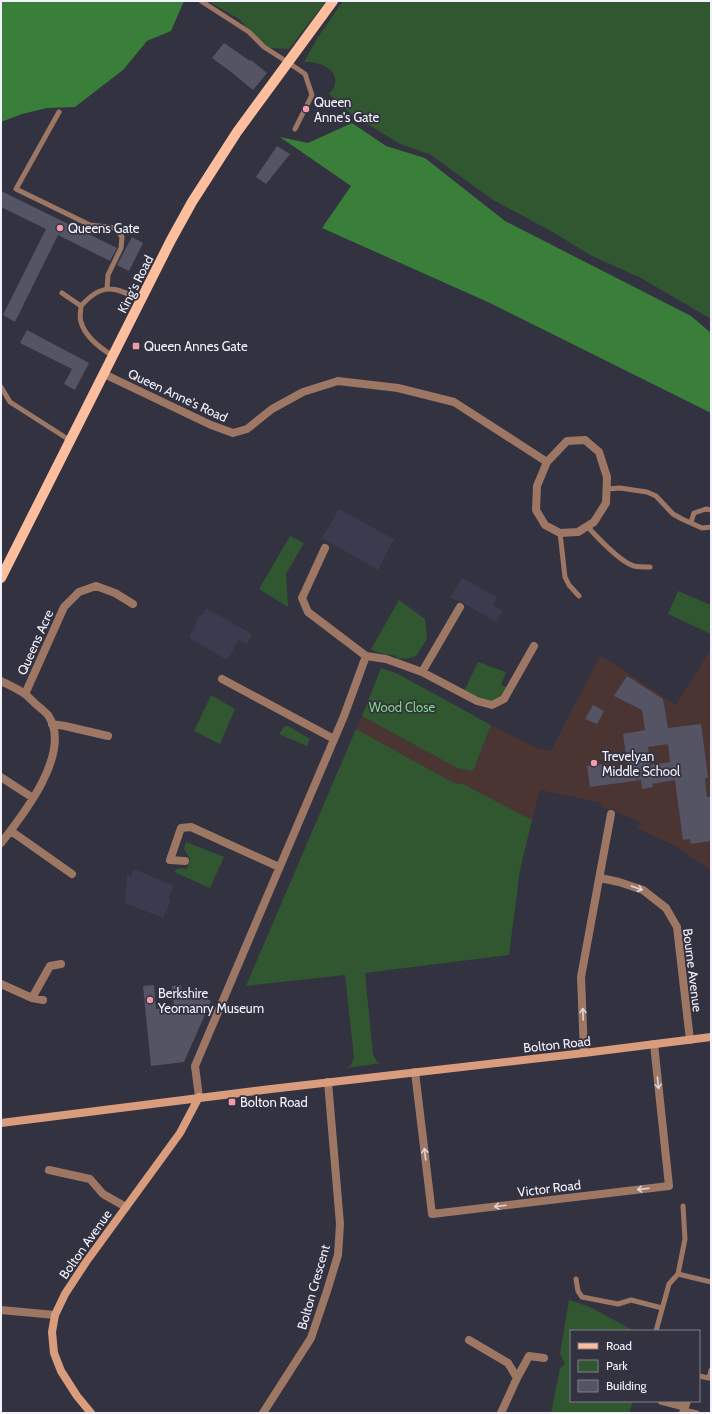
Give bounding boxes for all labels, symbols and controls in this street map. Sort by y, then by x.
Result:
place label: Queen Anne's Gate [314,94,380,125]
marker: Queen Anne's Gate [301,104,311,114]
place label: Queens Gate [68,220,140,236]
marker: Queens Gate [55,223,65,233]
street label: King's Road [114,252,156,316]
place label: Queen Annes Gate [144,338,248,354]
marker: Queen Annes Gate [131,341,141,351]
street label: Queen Anne's Road [126,365,230,425]
street label: Queens Acre [13,606,57,677]
park label: Wood Close [369,699,436,715]
place label: Trevelyan Middle School [602,748,680,779]
marker: Trevelyan Middle School [589,758,599,768]
one-way arrow [631,885,643,893]
street label: Bourne Avenue [680,927,706,1013]
place label: Berkshire Yeomanry Museum [157,985,264,1016]
marker: Berkshire Yeomanry Museum [145,995,155,1005]
one-way arrow [579,1008,586,1021]
street label: Bolton Road [522,1033,592,1055]
one-way arrow [654,1076,662,1089]
place label: Bolton Road [240,1094,308,1110]
marker: Bolton Road [227,1097,237,1107]
one-way arrow [421,1148,429,1161]
street label: Victor Road [516,1176,582,1200]
one-way arrow [637,1185,650,1193]
one-way arrow [494,1202,507,1210]
street label: Bolton Avenue [55,1206,115,1282]
street label: Bolton Crescent [293,1242,333,1331]
legend [570,1330,700,1402]
text: Road [606,1338,632,1353]
text: Park [606,1358,628,1373]
text: Building [606,1378,648,1393]

